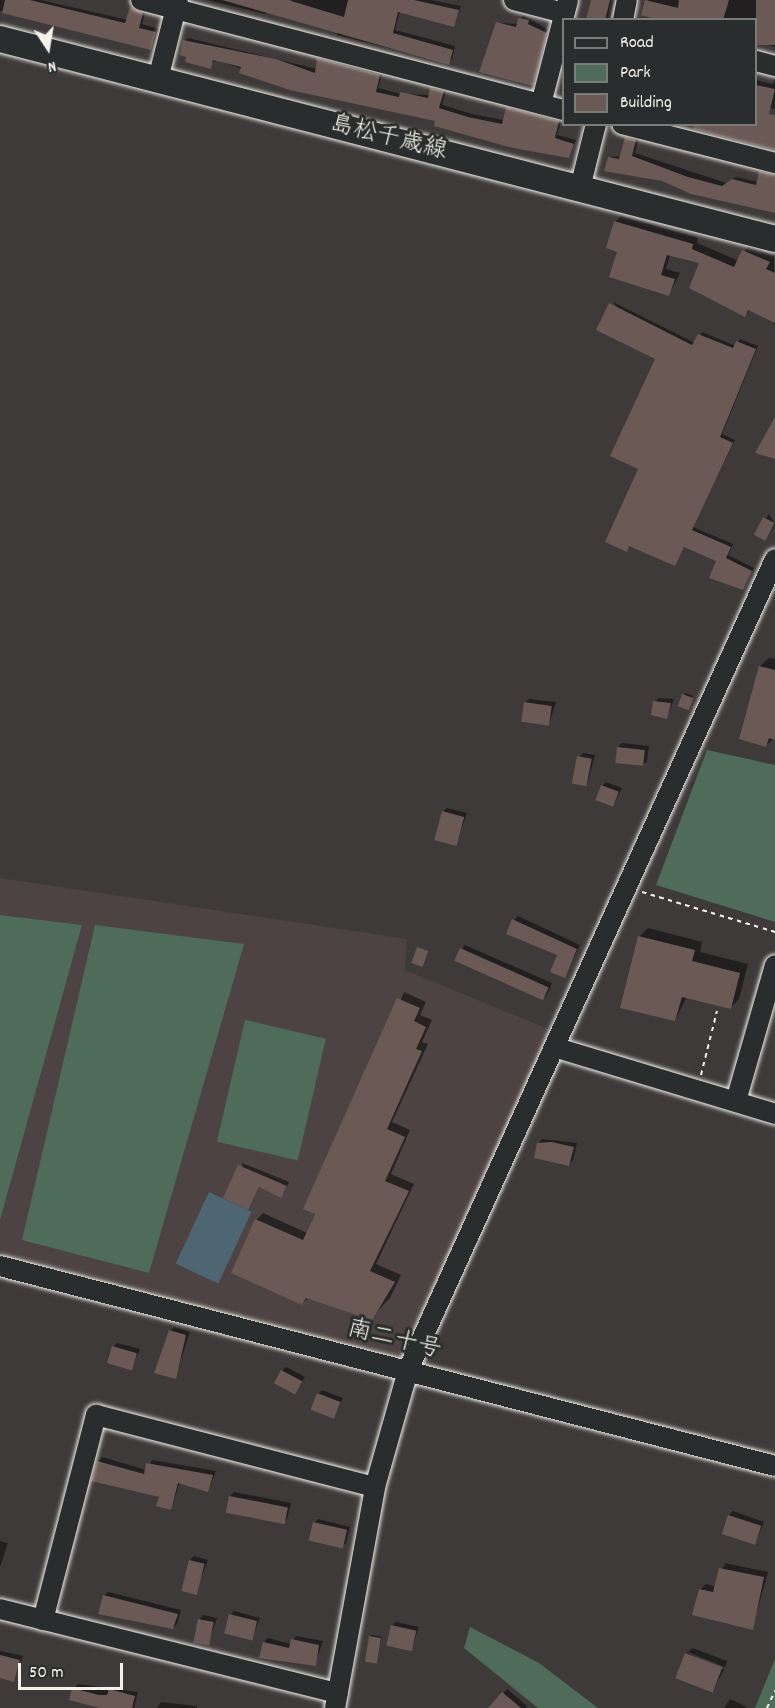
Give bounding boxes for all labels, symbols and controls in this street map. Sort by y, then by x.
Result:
north arrow [18,18,78,78]
legend [562,18,757,126]
text: Road [620,31,654,56]
text: N [46,54,58,78]
text: Park [620,61,651,86]
text: Building [620,91,672,116]
street label: 島松千歳線 [326,111,450,167]
street label: 南二十号 [344,1315,444,1367]
scale bar [21,1651,126,1689]
text: 50 m [29,1661,64,1686]

